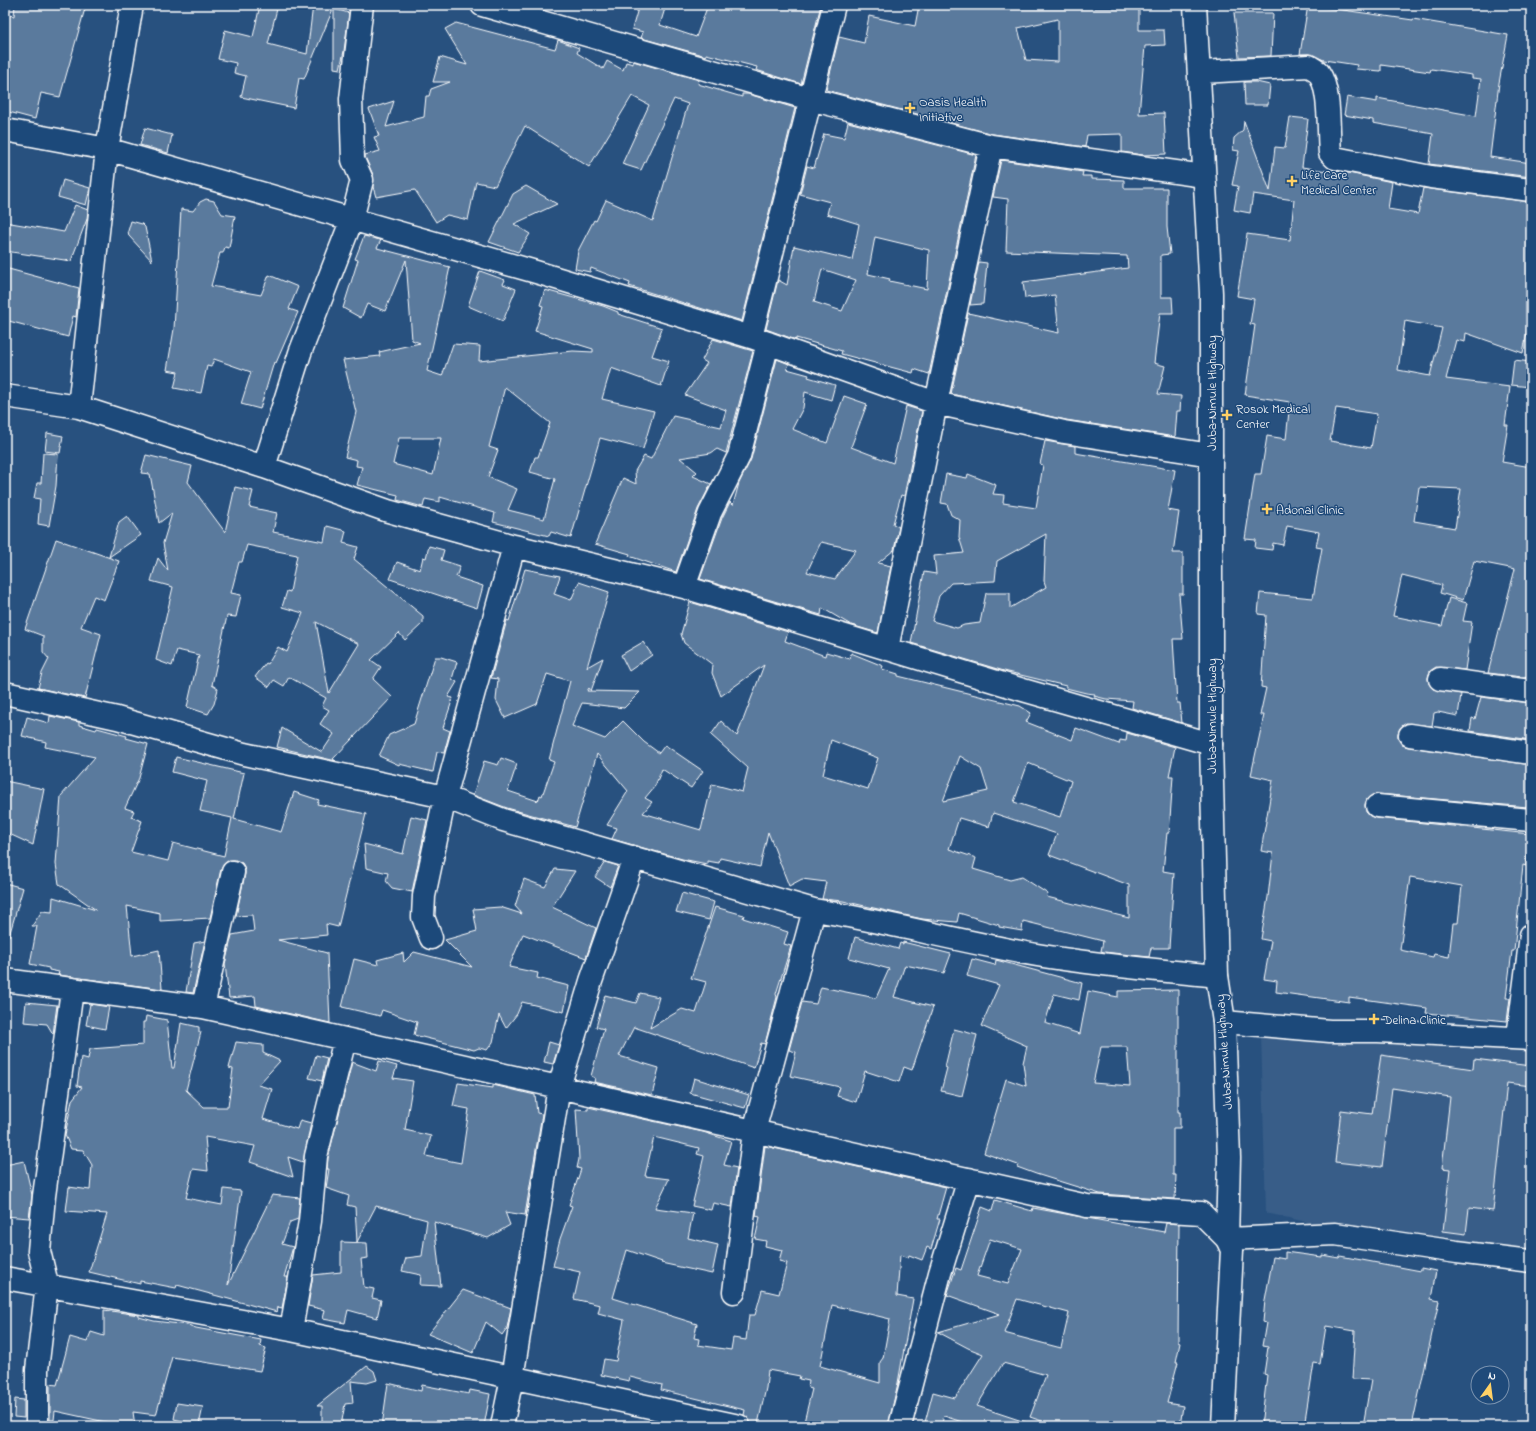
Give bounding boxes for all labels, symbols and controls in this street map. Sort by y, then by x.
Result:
place label: Oasis Health Initiative [919,93,987,127]
marker: Oasis Health Initiative [904,102,916,114]
place label: Life Care Medical Center [1301,166,1377,200]
marker: Life Care Medical Center [1286,175,1298,187]
street label: Juba–Nimule Highway [1203,335,1223,451]
place label: Rosok Medical Center [1236,400,1310,434]
marker: Rosok Medical Center [1221,409,1233,421]
place label: Adonai Clinic [1276,501,1344,520]
marker: Adonai Clinic [1261,503,1273,515]
street label: Juba–Nimule Highway [1203,658,1223,774]
street label: Juba–Nimule Highway [1211,994,1239,1110]
place label: Delina Clinic [1382,1011,1446,1030]
marker: Delina Clinic [1368,1013,1380,1025]
north arrow [1470,1365,1510,1405]
text: N [1487,1368,1498,1385]

